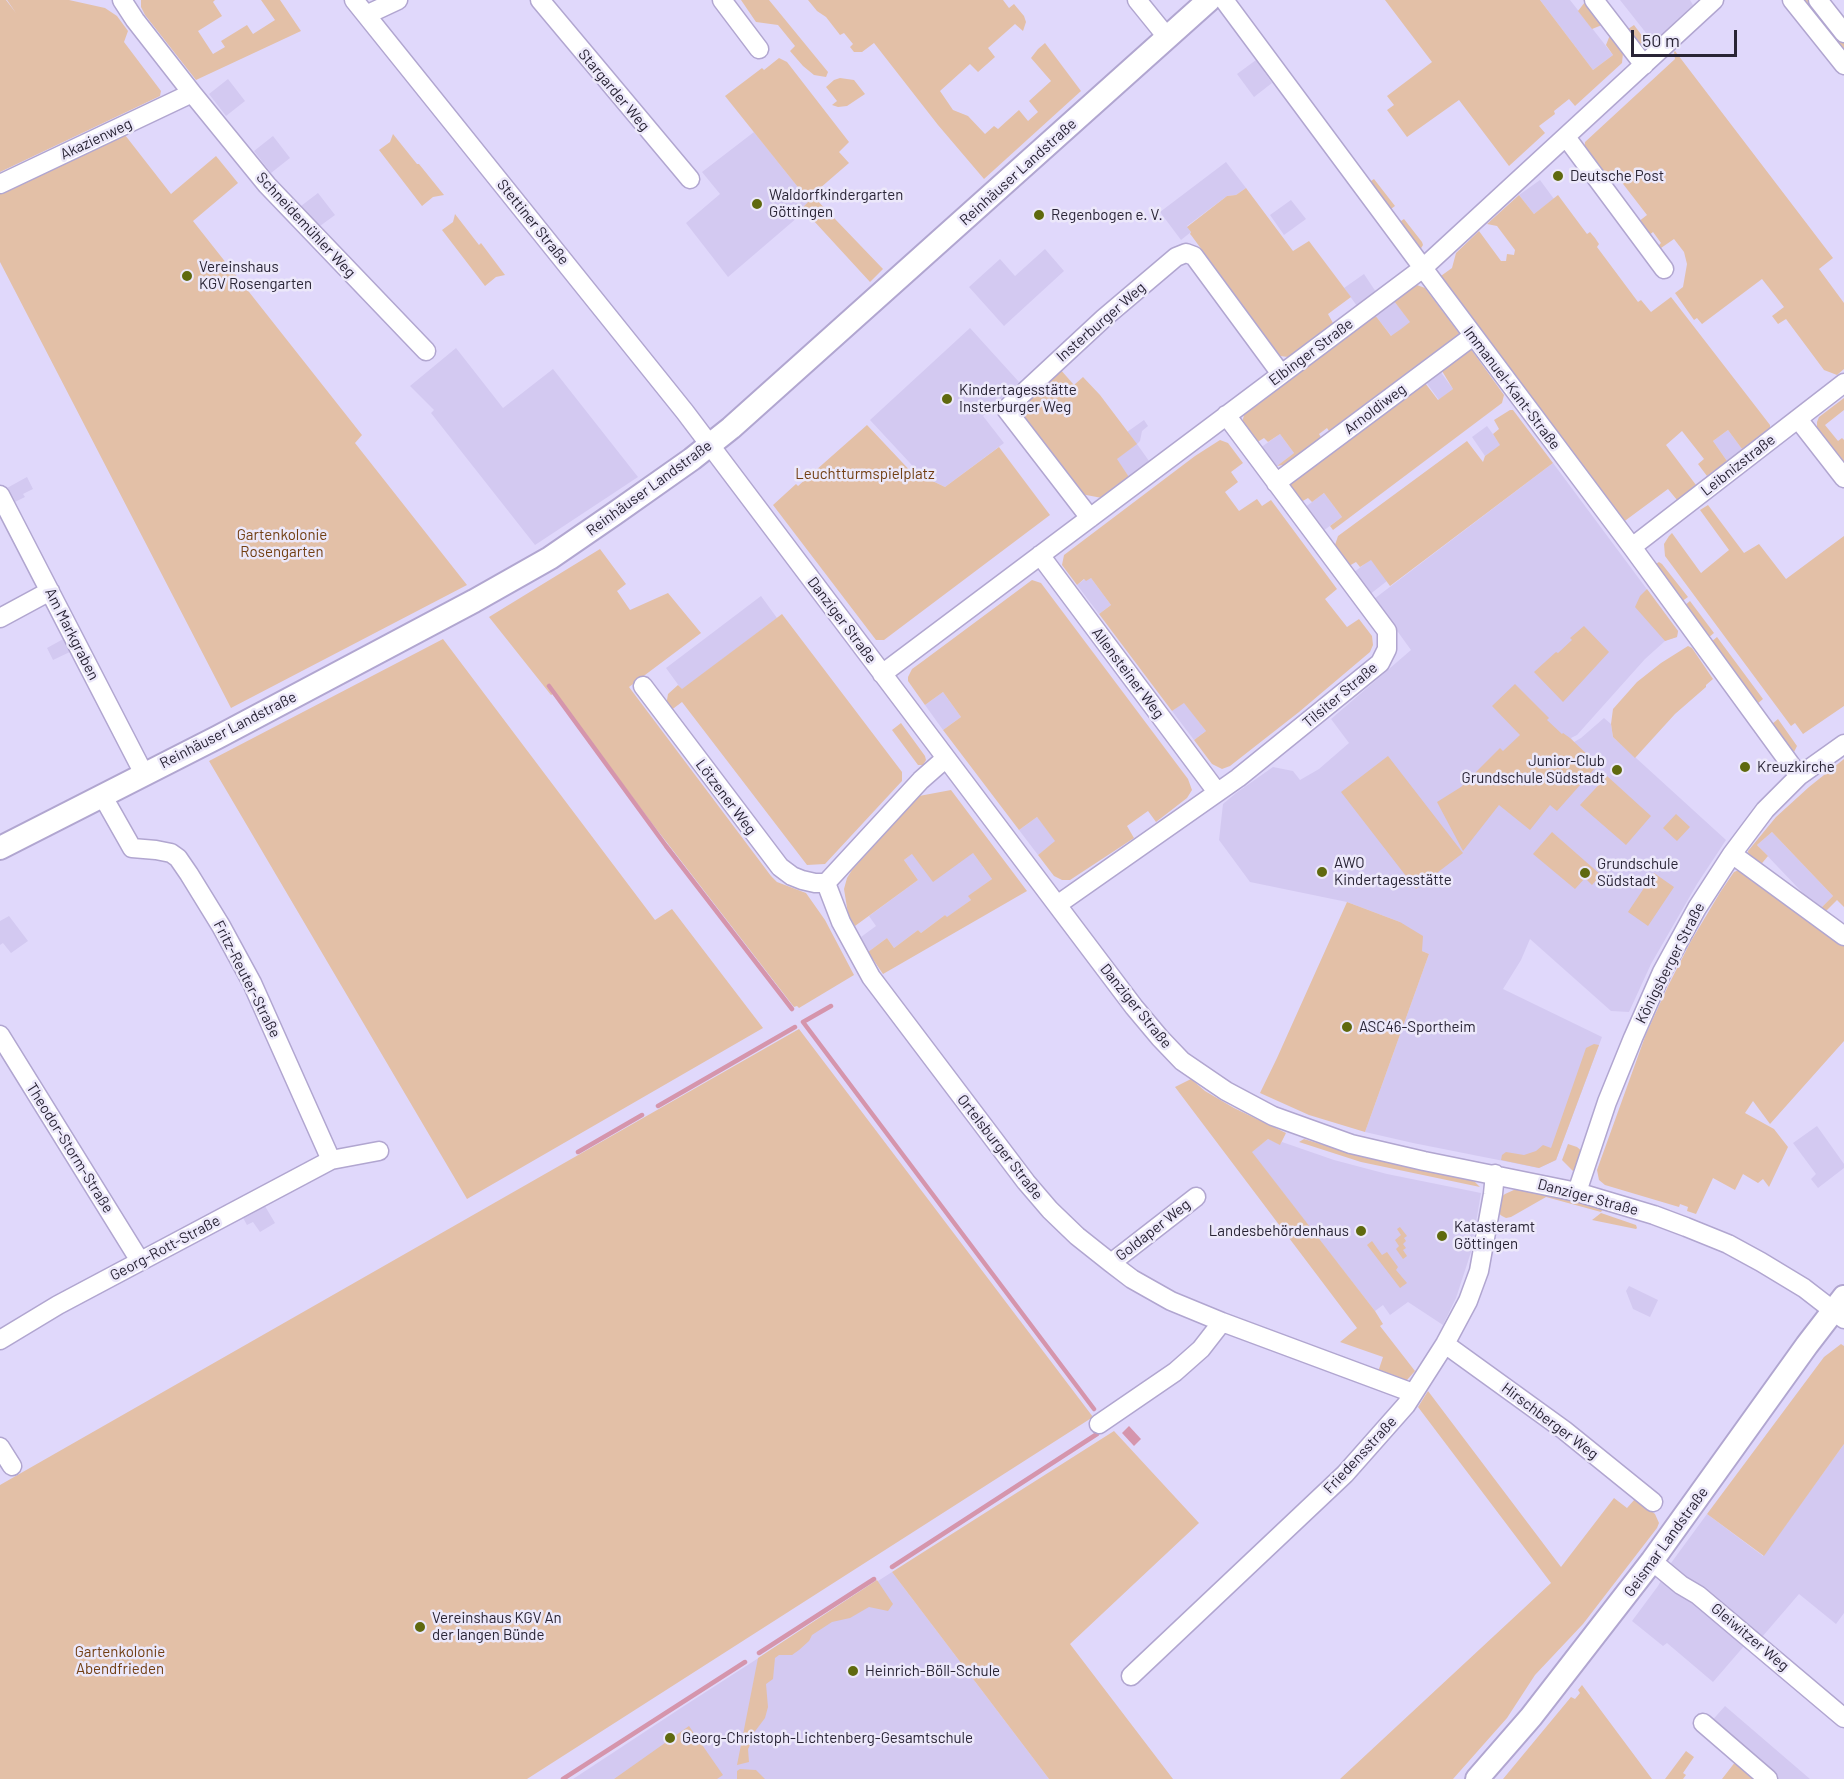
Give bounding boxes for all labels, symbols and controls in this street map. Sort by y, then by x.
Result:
scale bar [1634,18,1740,56]
text: 50 m [1642,29,1680,51]
street label: Stargarder Weg [575,45,653,135]
street label: Akazienweg [57,115,135,163]
street label: Reinhäuser Landstraße [956,115,1080,229]
place label: Deutsche Post [1570,167,1664,185]
street label: Schneidemühler Weg [253,169,359,281]
marker: Deutsche Post [1551,169,1565,183]
street label: Stettiner Straße [493,176,573,268]
place label: Waldorfkindergarten Göttingen [769,186,903,221]
marker: Waldorfkindergarten Göttingen [750,197,764,211]
place label: Regenbogen e. V. [1051,206,1163,224]
marker: Regenbogen e. V. [1032,208,1046,222]
place label: Vereinshaus KGV Rosengarten [199,258,312,293]
marker: Vereinshaus KGV Rosengarten [180,269,194,283]
street label: Insterburger Weg [1053,278,1149,366]
street label: Elbinger Straße [1265,314,1357,390]
street label: Immanuel-Kant-Straße [1460,323,1564,453]
street label: Arnoldiweg [1341,380,1409,438]
place label: Kindertagesstätte Insterburger Weg [959,381,1077,416]
marker: Kindertagesstätte Insterburger Weg [940,392,954,406]
street label: Leibnizstraße [1697,430,1779,500]
street label: Reinhäuser Landstraße [583,436,715,540]
park label: Leuchtturmspielplatz [795,465,935,483]
park label: Gartenkolonie Rosengarten [237,526,327,561]
street label: Danziger Straße [804,573,880,667]
street label: Am Markgraben [41,585,103,683]
street label: Allensteiner Weg [1088,624,1168,722]
street label: Tilsiter Straße [1299,659,1381,731]
street label: Reinhäuser Landstraße [157,688,299,772]
place label: Junior-Club Grundschule Südstadt [1462,752,1605,787]
street label: Lötzener Weg [692,756,760,838]
place label: Kreuzkirche [1757,758,1835,776]
marker: Kreuzkirche [1738,760,1752,774]
marker: Junior-Club Grundschule Südstadt [1610,763,1624,777]
place label: AWO Kindertagesstätte [1334,854,1452,889]
place label: Grundschule Südstadt [1597,855,1678,890]
marker: AWO Kindertagesstätte [1315,865,1329,879]
marker: Grundschule Südstadt [1578,866,1592,880]
street label: Königsberger Straße [1632,899,1708,1027]
street label: Fritz-Reuter-Straße [210,917,284,1041]
street label: Danziger Straße [1096,960,1176,1052]
place label: ASC46-Sportheim [1359,1018,1476,1036]
marker: ASC46-Sportheim [1340,1020,1354,1034]
street label: Theodor-Storm-Straße [23,1080,117,1216]
street label: Ortelsburger Straße [953,1091,1047,1203]
street label: Danziger Straße [1536,1175,1640,1219]
street label: Goldaper Weg [1112,1195,1194,1265]
street label: Georg-Rott-Straße [107,1211,223,1285]
place label: Katasteramt Göttingen [1454,1218,1535,1253]
place label: Landesbehördenhaus [1209,1222,1349,1240]
marker: Landesbehördenhaus [1354,1224,1368,1238]
marker: Katasteramt Göttingen [1435,1229,1449,1243]
street label: Hirschberger Weg [1498,1379,1602,1463]
street label: Friedensstraße [1320,1413,1400,1497]
street label: Geismar Landstraße [1620,1484,1712,1600]
street label: Gleiwitzer Weg [1707,1599,1793,1675]
place label: Vereinshaus KGV An der langen Bünde [432,1609,562,1644]
marker: Vereinshaus KGV An der langen Bünde [413,1620,427,1634]
park label: Gartenkolonie Abendfrieden [75,1643,165,1678]
place label: Heinrich-Böll-Schule [865,1662,1000,1680]
marker: Heinrich-Böll-Schule [846,1664,860,1678]
place label: Georg-Christoph-Lichtenberg-Gesamtschule [682,1729,973,1747]
marker: Georg-Christoph-Lichtenberg-Gesamtschule [663,1731,677,1745]

